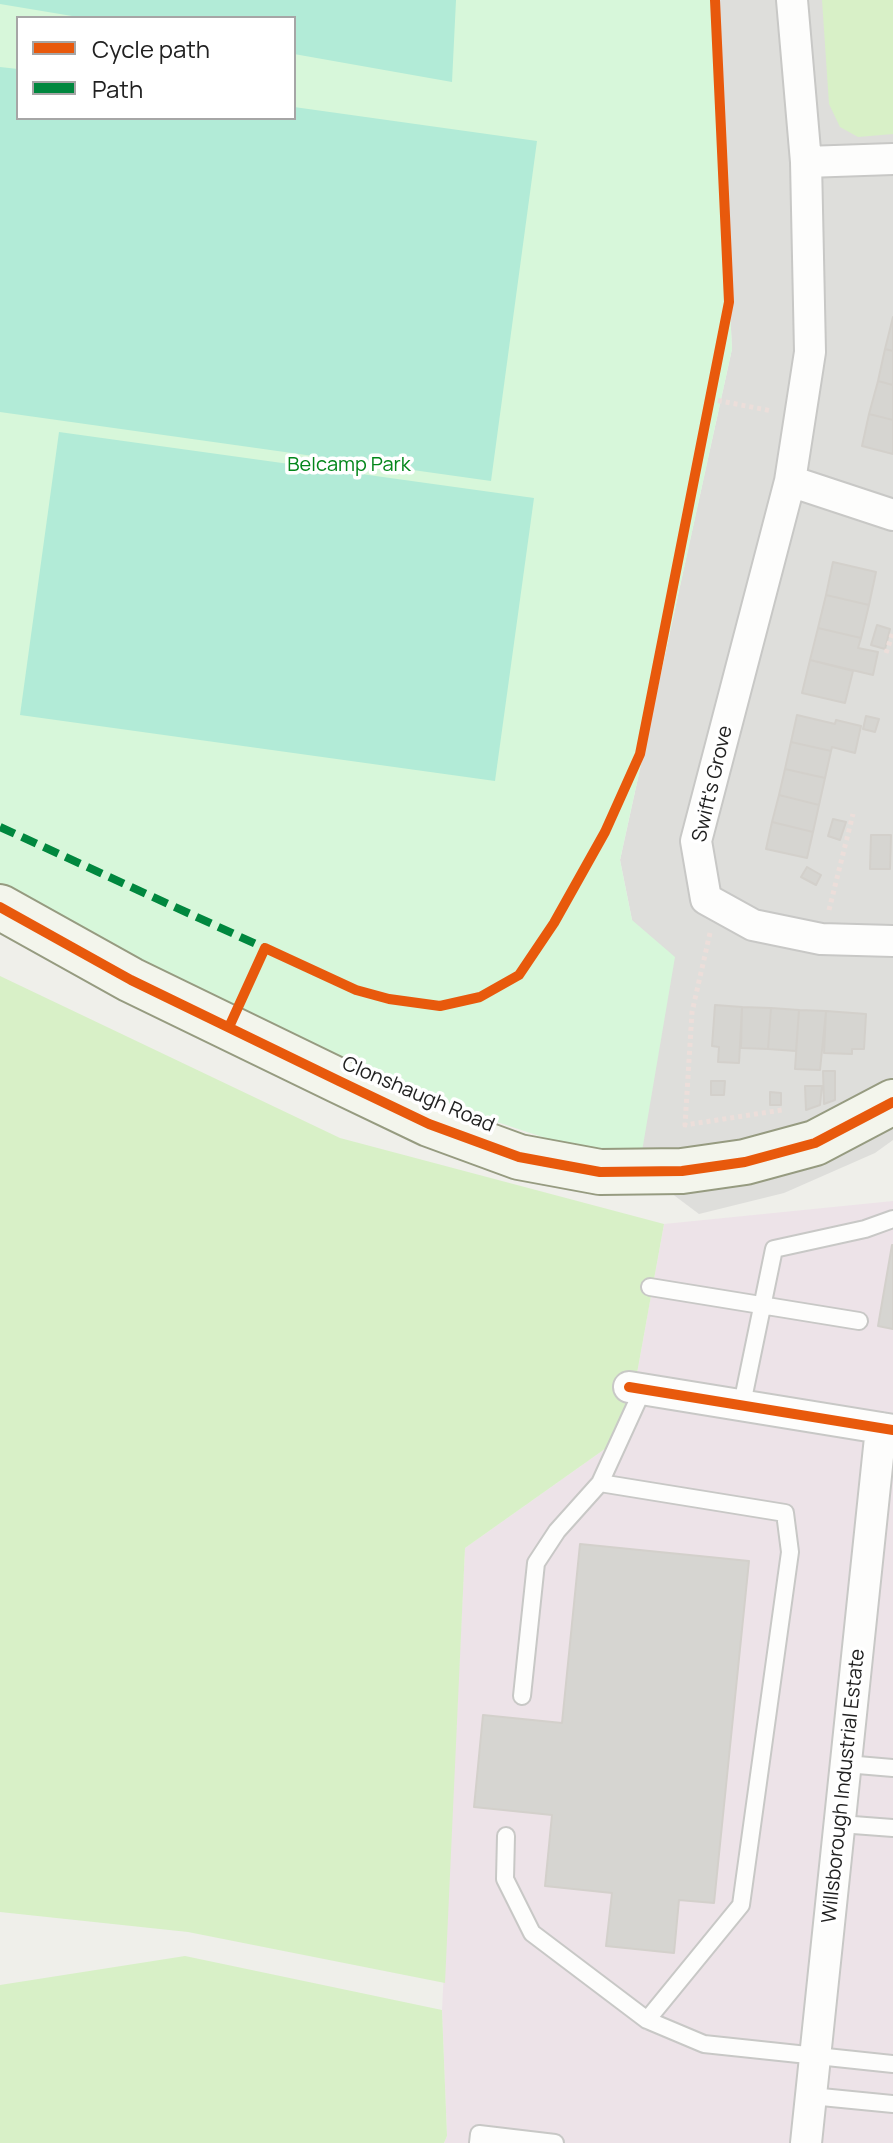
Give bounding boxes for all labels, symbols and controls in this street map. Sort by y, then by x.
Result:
legend [16,16,296,120]
text: Cycle path [92,32,210,65]
text: Path [92,72,143,105]
park label: Belcamp Park [287,453,411,477]
street label: Swift's Grove [688,724,738,844]
street label: Clonshaugh Road [338,1052,498,1138]
street label: Willsborough Industrial Estate [818,1648,870,1924]

